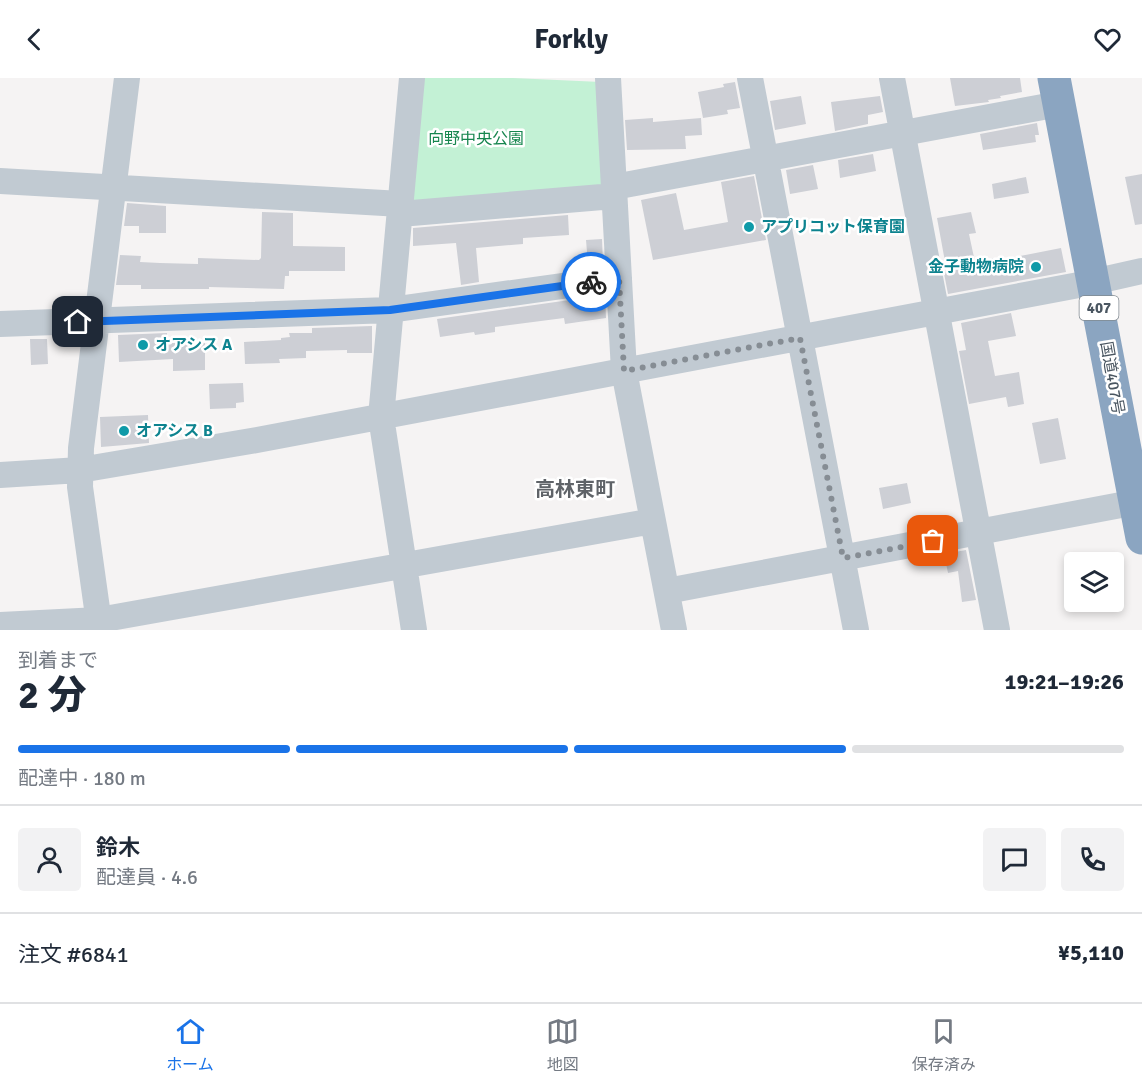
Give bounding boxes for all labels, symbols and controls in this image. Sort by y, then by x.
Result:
icon: back [18,23,51,56]
text: Forkly [534,23,608,56]
icon: heart [1091,23,1124,56]
park label: 向野中央公園 [428,129,524,149]
place label: アプリコット保育園 [761,217,905,237]
marker: アプリコット保育園 [742,220,756,234]
courier [561,252,621,312]
place label: 金子動物病院 [928,257,1024,277]
marker: 金子動物病院 [1029,260,1043,274]
icon: bike [575,266,608,299]
pin [52,296,103,347]
road number: 407 [1080,296,1118,320]
icon: home [61,305,94,338]
place label: オアシス A [155,335,233,355]
marker: オアシス A [136,338,150,352]
street label: 国道407号 [1096,340,1128,416]
place label: オアシス B [136,421,213,441]
marker: オアシス B [117,424,131,438]
district label: 高林東町 [535,477,615,502]
pin [907,515,958,566]
icon: bag [916,524,949,557]
map controls [1064,552,1124,612]
button: layers [1064,552,1124,612]
text: 到着まで [18,648,98,673]
text: 19:21–19:26 [1005,668,1124,695]
text: 2 分 [18,671,87,719]
text: 配達中 · 180 m [18,766,146,791]
button: person [18,828,81,891]
button: chat [983,828,1046,891]
button: phone [1061,828,1124,891]
text: 鈴木 [96,834,140,861]
text: 配達員 · 4.6 [96,865,198,890]
text: ¥5,110 [1058,939,1124,966]
text: 注文 #6841 [18,941,129,968]
tab: ホーム [166,1015,214,1075]
tab: 地図 [546,1015,579,1075]
tab: 保存済み [912,1015,976,1075]

